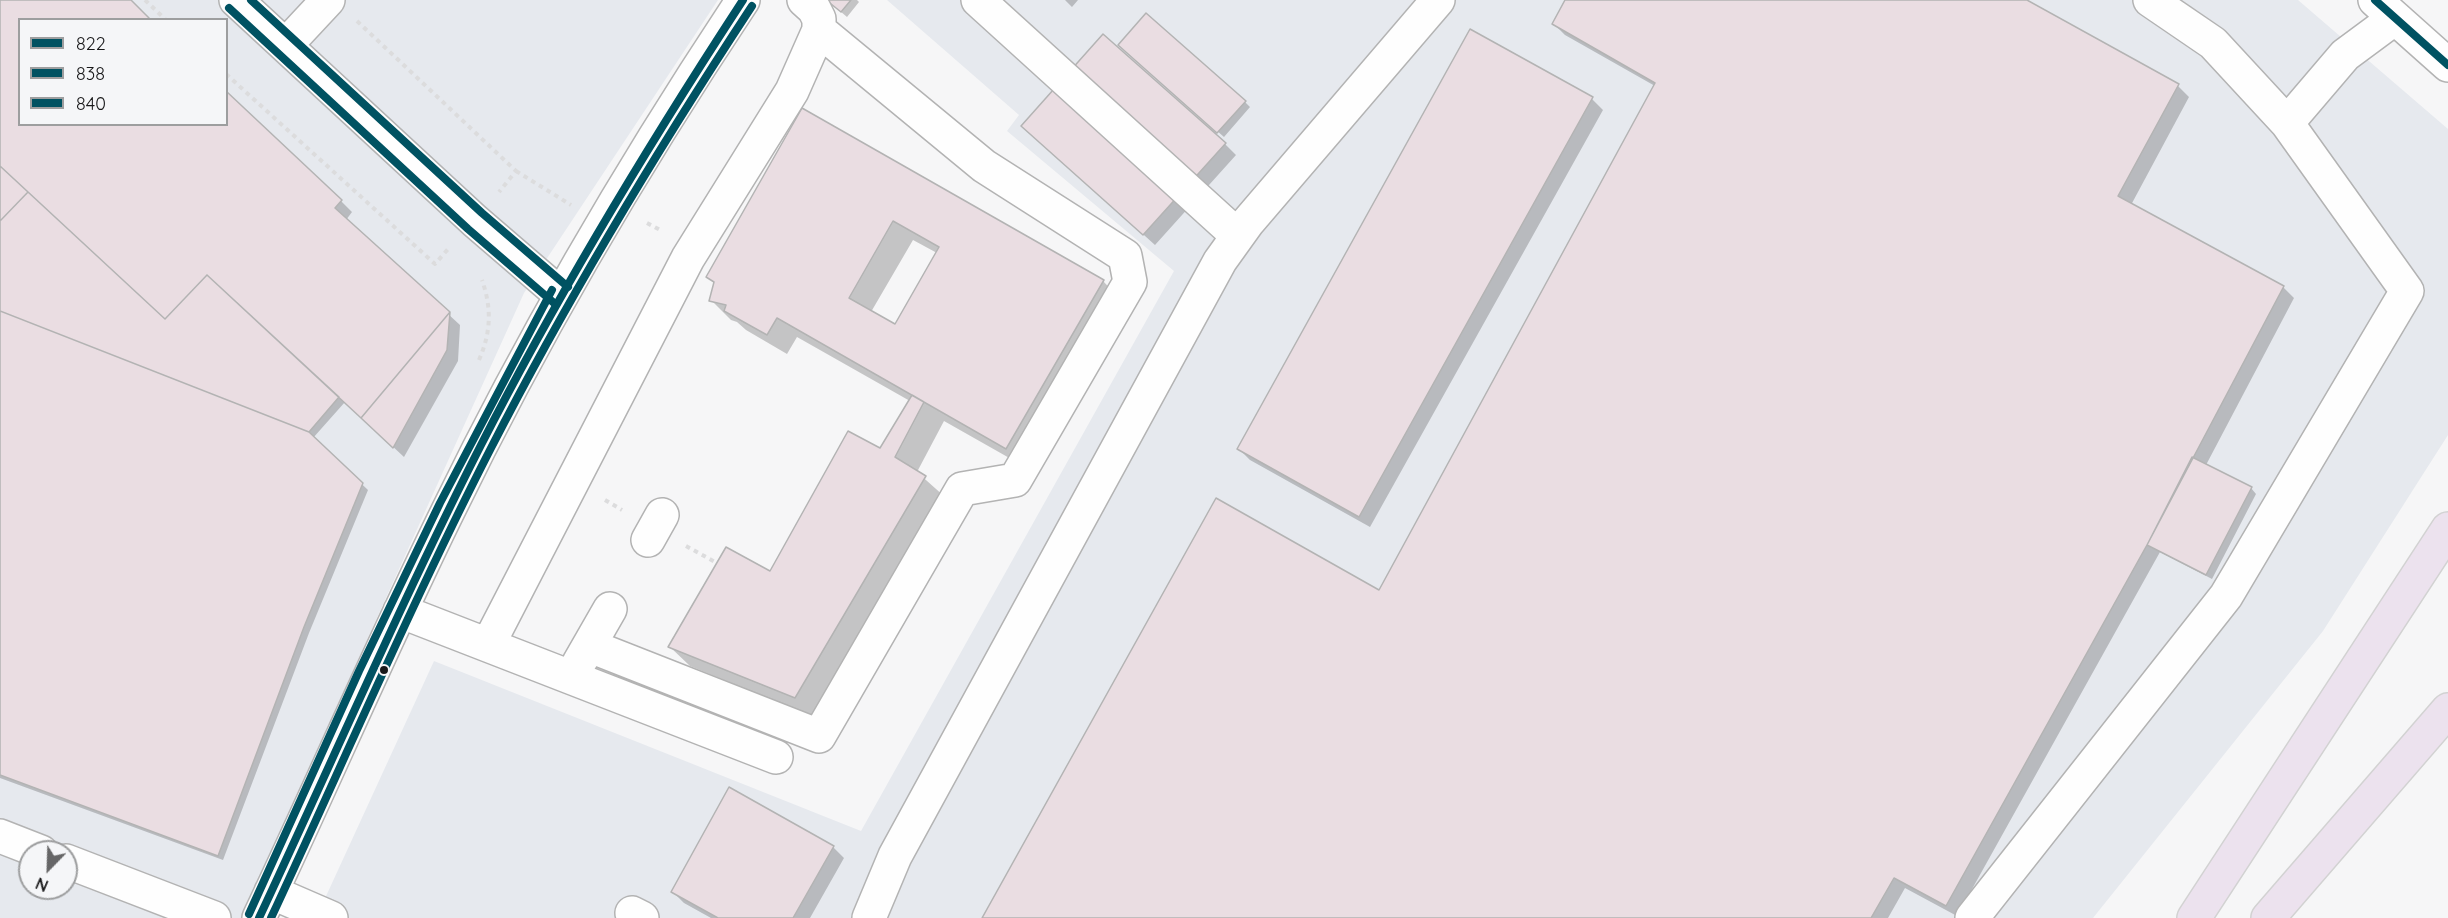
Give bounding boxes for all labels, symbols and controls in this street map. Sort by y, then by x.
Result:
legend [18,18,228,126]
text: 822 [76,32,106,55]
text: 838 [76,62,105,85]
text: 840 [76,92,106,115]
unlabelled marker [378,664,390,676]
north arrow [18,840,78,900]
text: N [32,873,51,896]

